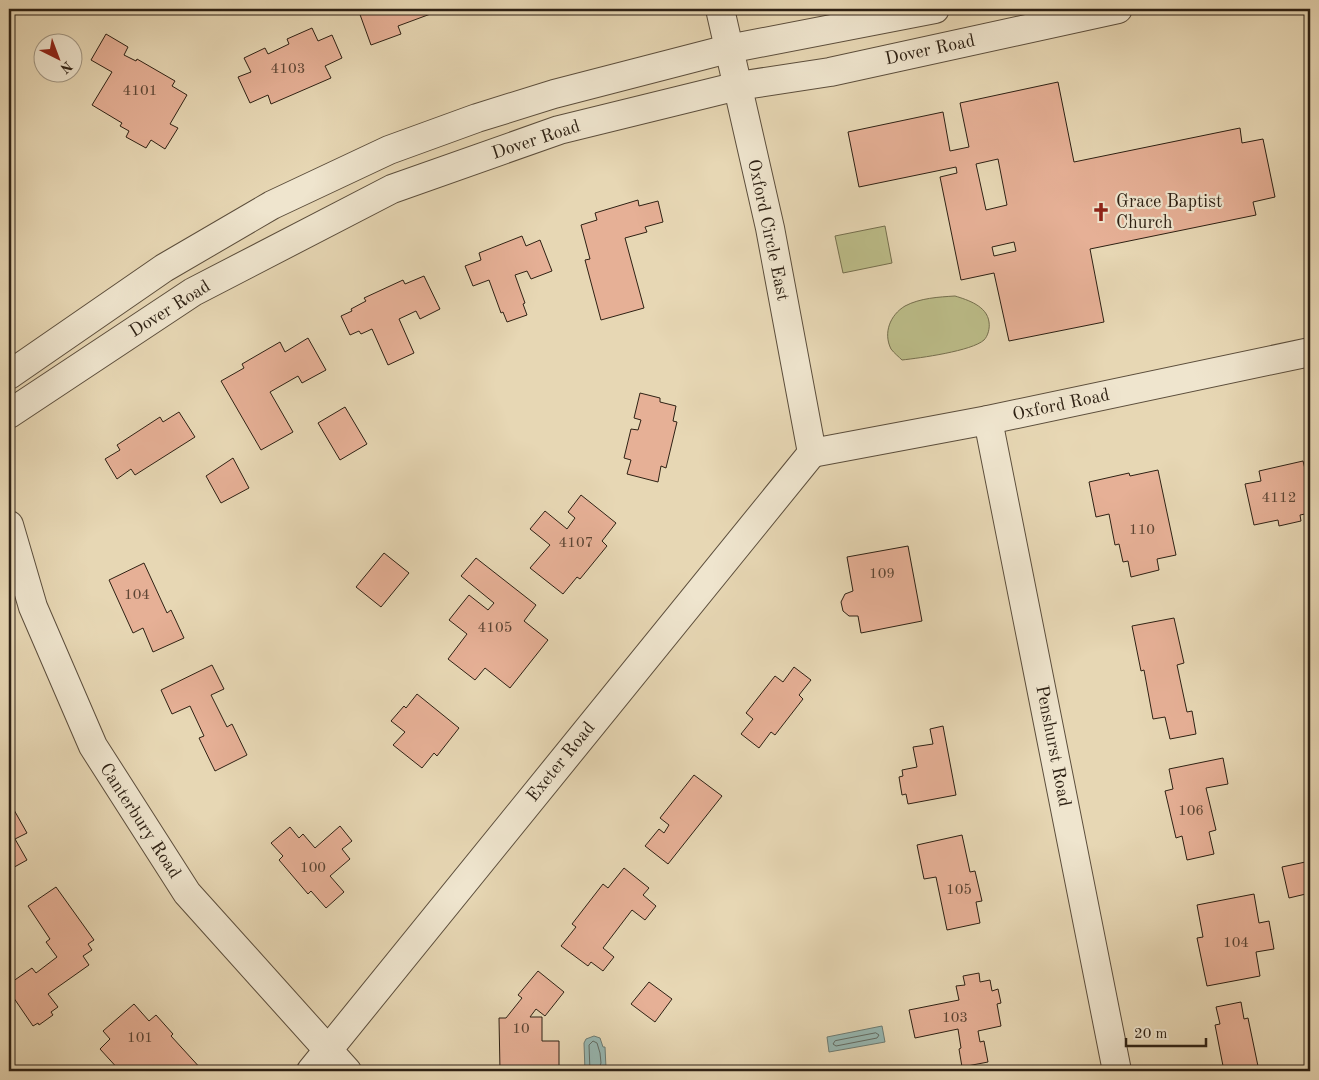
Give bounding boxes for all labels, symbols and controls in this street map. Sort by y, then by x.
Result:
north arrow [32,32,82,82]
street label: Dover Road [883,32,977,68]
text: N [57,58,75,76]
house number: 4103 [271,62,305,77]
house number: 4101 [123,84,157,99]
street label: Dover Road [490,117,582,163]
street label: Oxford Circle East [744,158,792,302]
place label: Grace Baptist Church [1116,193,1222,232]
church icon: Grace Baptist Church [1090,201,1112,223]
street label: Dover Road [126,277,214,341]
street label: Oxford Road [1011,386,1111,424]
house number: 4112 [1262,491,1296,506]
house number: 110 [1129,523,1155,538]
house number: 4107 [559,536,593,551]
house number: 109 [869,567,895,582]
house number: 104 [124,588,150,603]
house number: 4105 [478,621,512,636]
street label: Penshurst Road [1032,684,1074,808]
street label: Exeter Road [524,719,598,805]
street label: Canterbury Road [96,760,184,882]
house number: 106 [1178,804,1204,819]
house number: 100 [300,861,326,876]
house number: 105 [946,883,972,898]
house number: 104 [1223,936,1249,951]
house number: 103 [942,1011,968,1026]
scale bar [1126,1015,1206,1047]
house number: 10 [512,1022,530,1037]
text: 20 m [1134,1027,1168,1042]
house number: 101 [127,1031,153,1046]

